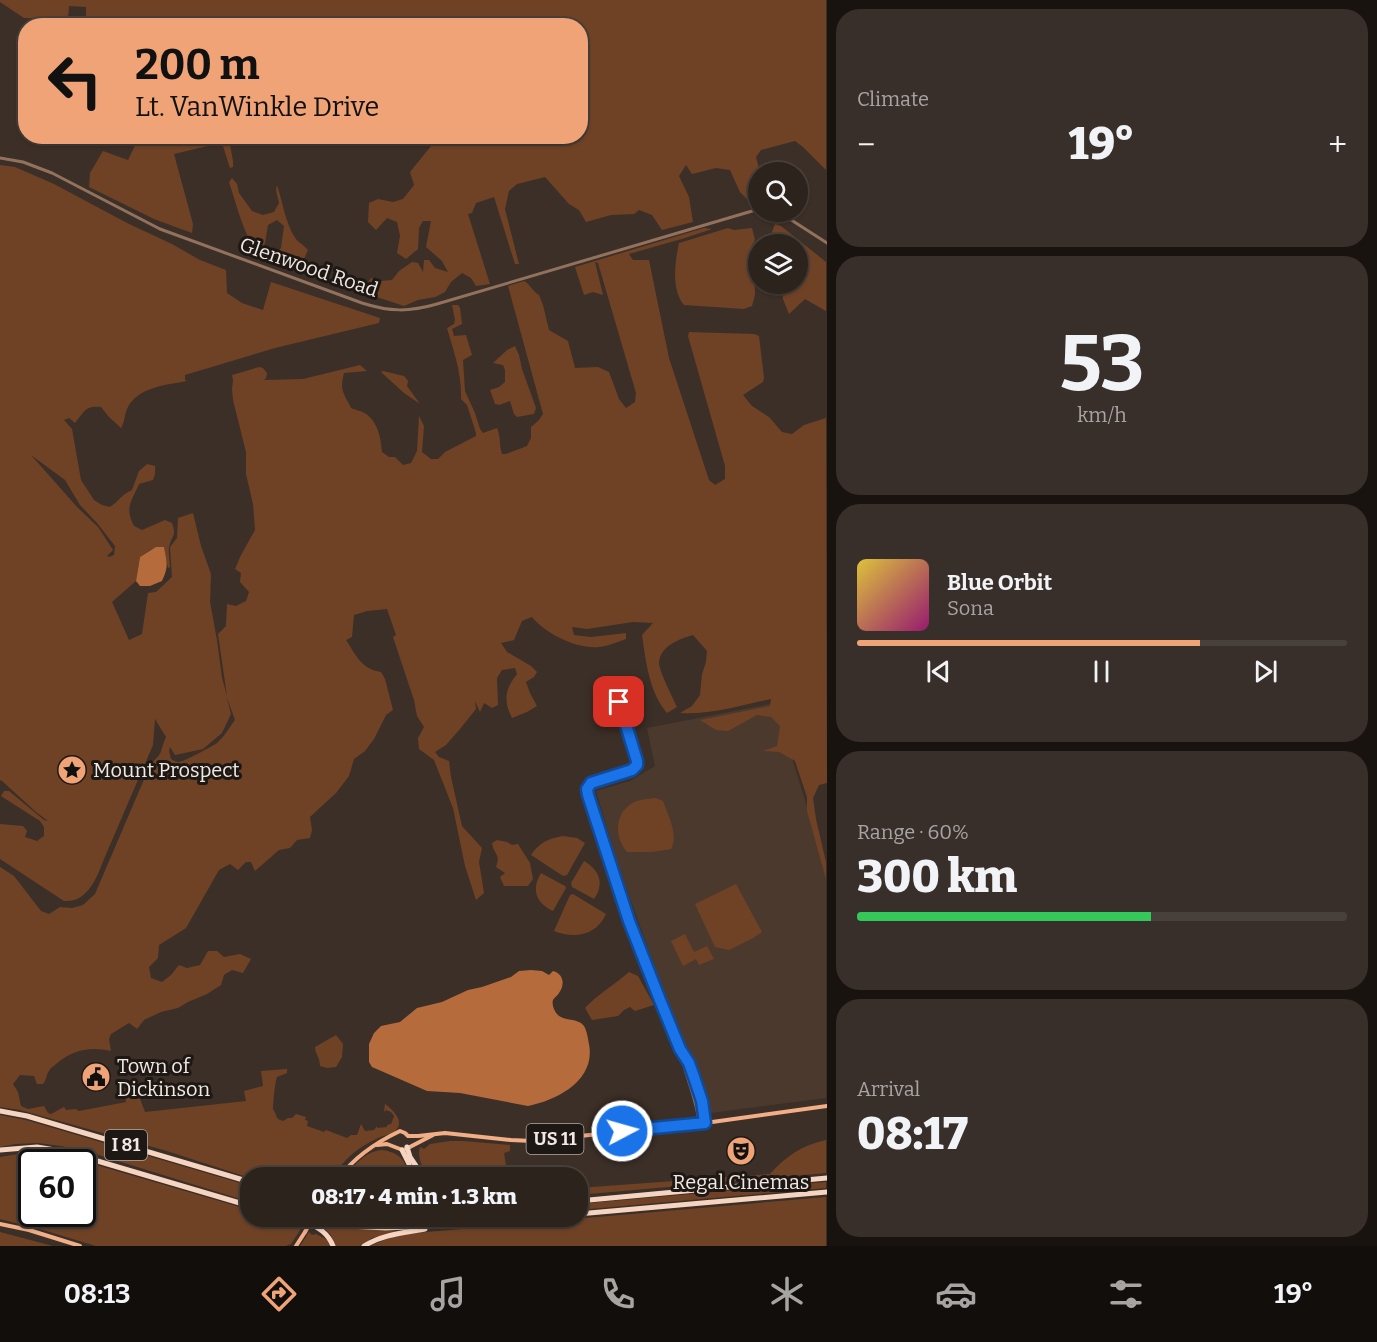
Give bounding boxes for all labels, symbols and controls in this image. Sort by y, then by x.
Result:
text: 200 m [135,40,260,90]
icon: left [36,42,114,120]
text: Climate [857,87,929,111]
text: Lt. VanWinkle Drive [135,91,379,123]
text: 19° [1069,117,1135,171]
text: − [857,125,875,165]
text: + [1328,125,1347,165]
map controls [748,162,808,294]
button: search [748,162,808,222]
street label: Glenwood Road [237,232,382,302]
button: layers [748,234,808,294]
text: 53 [1059,317,1145,411]
text: km/h [1077,403,1127,427]
text: Blue Orbit [947,569,1052,596]
text: Sona [947,596,994,620]
icon: previous [922,655,955,688]
icon: pause [1085,655,1118,688]
icon: next [1249,655,1282,688]
pin [593,676,644,727]
icon: arrive [602,685,635,718]
place icon: Mount Prospect [56,754,88,786]
place label: Mount Prospect [93,758,240,782]
text: Range · 60% [857,820,969,844]
text: 300 km [857,850,1017,904]
place label: Town of Dickinson [117,1054,211,1101]
public building icon: Town of Dickinson [80,1061,112,1093]
text: Arrival [857,1077,920,1101]
position arrow [590,1099,654,1163]
text: 08:17 [857,1107,968,1161]
road number: US 11 [526,1124,584,1154]
road number: I 81 [105,1130,147,1160]
theatre icon: Regal Cinemas [725,1135,757,1167]
speed limit sign: 60 [18,1149,96,1227]
place label: Regal Cinemas [673,1170,809,1194]
text: 08:17 · 4 min · 1.3 km [311,1183,517,1210]
icon: directions [258,1273,300,1315]
icon: music [427,1273,469,1315]
icon: phone [597,1273,639,1315]
icon: climate [766,1273,808,1315]
icon: car [935,1273,977,1315]
icon: filters [1105,1273,1147,1315]
text: 08:13 [64,1278,131,1310]
text: 19° [1274,1278,1313,1310]

